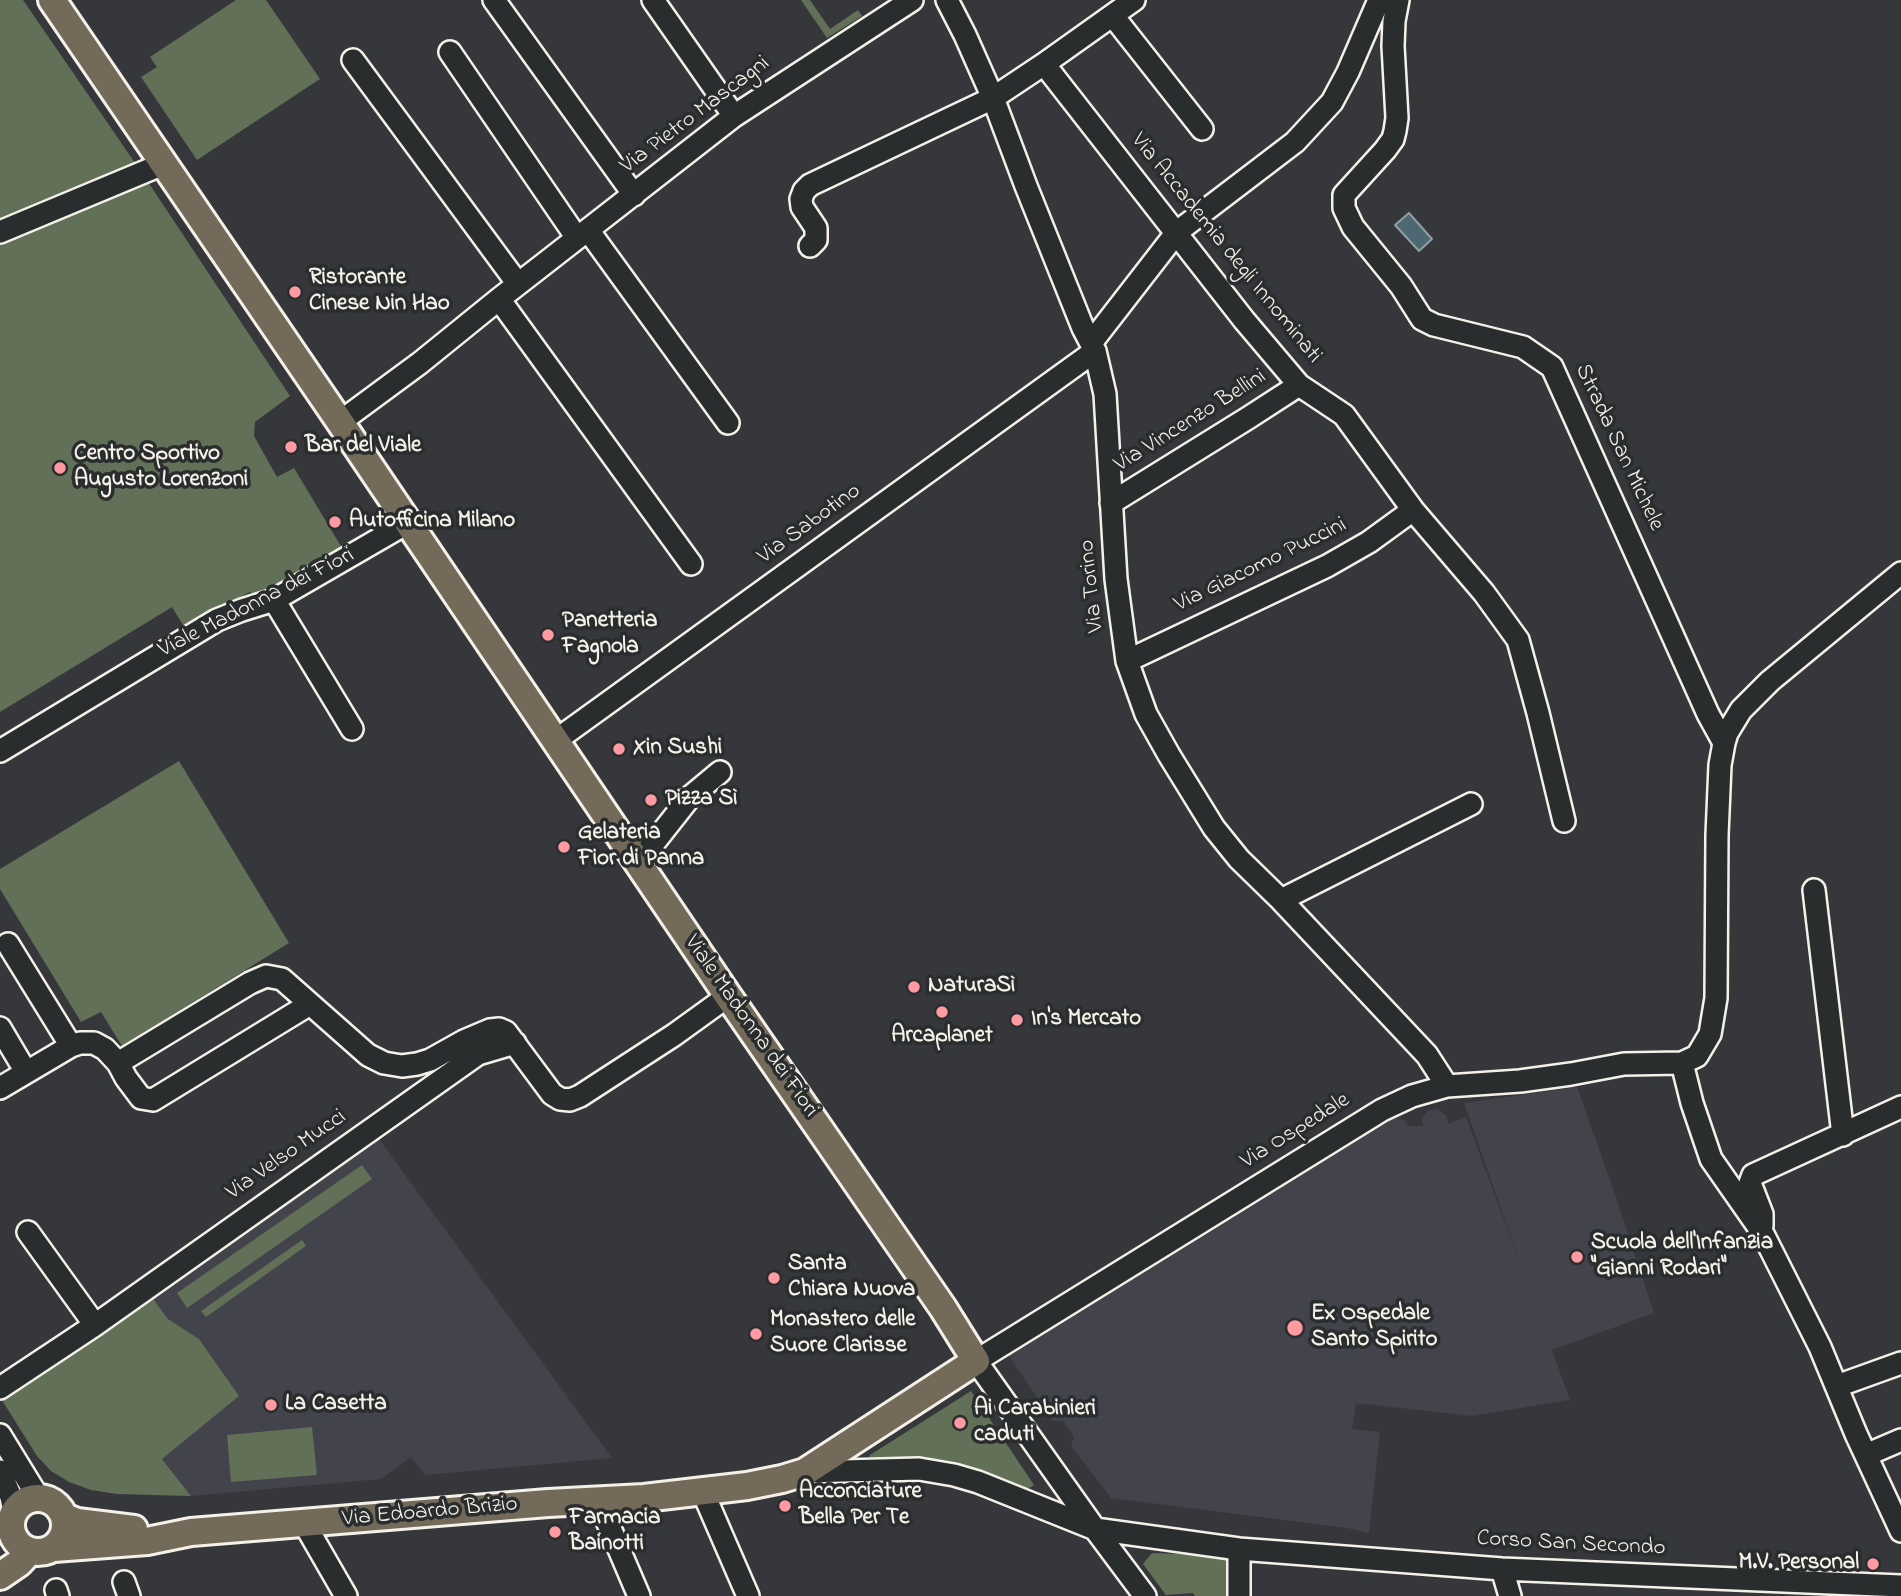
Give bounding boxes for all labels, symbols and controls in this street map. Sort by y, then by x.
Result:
street label: Via Pietro Mascagni [616,51,776,181]
street label: Via Accademia degli Innominati [1123,128,1327,370]
place label: Ristorante Cinese Nin Hao [309,265,450,319]
marker: Ristorante Cinese Nin Hao [287,284,303,300]
street label: Strada San Michele [1567,360,1669,536]
street label: Via Vincenzo Bellini [1110,364,1272,480]
place label: Bar del Viale [305,433,421,461]
marker: Bar del Viale [283,439,299,455]
place label: Centro Sportivo Augusto Lorenzoni [74,441,248,495]
marker: Centro Sportivo Augusto Lorenzoni [52,460,68,476]
street label: Via Sabotino [753,478,867,572]
place label: Autofficina Milano [349,508,515,536]
street label: Via Giacomo Puccini [1170,512,1352,620]
marker: Autofficina Milano [327,514,343,530]
street label: Via Torino [1074,538,1112,634]
street label: Viale Madonna dei Fiori [155,543,359,665]
place label: Panetteria Fagnola [562,608,657,662]
marker: Panetteria Fagnola [540,627,556,643]
place label: Xin Sushi [633,735,722,763]
marker: Xin Sushi [611,741,627,757]
place label: Pizza Sì [665,786,737,814]
marker: Pizza Sì [643,792,659,808]
place label: Gelateria Fior di Panna [578,820,704,874]
marker: Gelateria Fior di Panna [556,839,572,855]
street label: Viale Madonna dei Fiori [677,931,823,1123]
place label: NaturaSì [928,973,1015,1001]
marker: NaturaSì [906,979,922,995]
marker: Arcaplanet [934,1004,950,1020]
place label: In's Mercato [1031,1006,1141,1034]
marker: In's Mercato [1009,1012,1025,1028]
place label: Arcaplanet [891,1023,993,1051]
street label: Via Ospedale [1236,1088,1356,1176]
street label: Via Velso Mucci [222,1104,352,1208]
place label: Scuola dell'Infanzia "Gianni Rodari" [1591,1230,1773,1284]
marker: Scuola dell'Infanzia "Gianni Rodari" [1569,1249,1585,1265]
place label: Santa Chiara Nuova [788,1251,915,1305]
marker: Santa Chiara Nuova [766,1270,782,1286]
place label: Ex Ospedale Santo Spirito [1311,1301,1437,1355]
place label: Monastero delle Suore Clarisse [770,1307,916,1361]
marker: Ex Ospedale Santo Spirito [1285,1318,1305,1338]
marker: Monastero delle Suore Clarisse [748,1326,764,1342]
place label: La Casetta [285,1391,387,1419]
place label: Ai Carabinieri caduti [974,1396,1096,1450]
marker: La Casetta [263,1397,279,1413]
marker: Ai Carabinieri caduti [952,1415,968,1431]
place label: Acconciature Bella Per Te [799,1479,922,1533]
street label: Via Edoardo Brizio [341,1492,519,1534]
marker: Acconciature Bella Per Te [777,1498,793,1514]
place label: Farmacia Bainotti [569,1505,660,1559]
marker: Farmacia Bainotti [547,1524,563,1540]
street label: Corso San Secondo [1476,1526,1666,1564]
place label: M.V. Personal [1738,1550,1859,1578]
marker: M.V. Personal [1865,1556,1881,1572]

